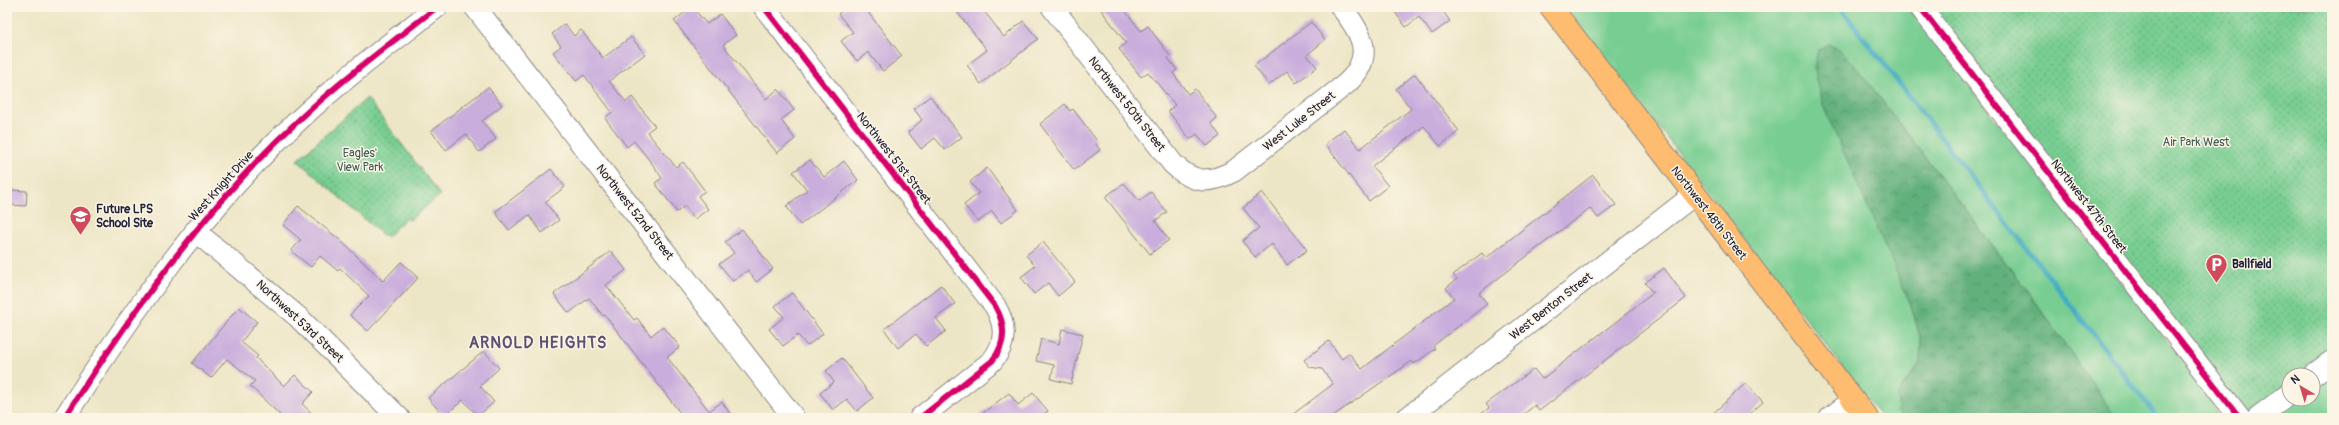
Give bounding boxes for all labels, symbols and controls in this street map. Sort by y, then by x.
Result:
street label: Northwest 50th Street [1085,54,1168,155]
street label: West Luke Street [1260,88,1339,154]
street label: Northwest 51st Street [853,109,934,207]
park label: Air Park West [2163,135,2230,150]
park label: Eagles' View Park [337,146,383,175]
street label: West Knight Drive [186,148,257,225]
street label: Northwest 47th Street [2047,156,2130,256]
street label: Northwest 52nd Street [593,162,677,263]
street label: Northwest 48th Street [1667,163,1750,263]
place label: Future LPS School Site [96,202,154,231]
school or university icon: Future LPS School Site [68,203,94,236]
parking icon: Ballfield [2204,251,2230,284]
place label: Ballfield [2232,257,2272,272]
street label: West Benton Street [1507,269,1596,343]
street label: Northwest 53rd Street [253,277,347,366]
district label: ARNOLD HEIGHTS [469,333,607,353]
north arrow [2281,367,2321,407]
text: N [2288,372,2303,387]

